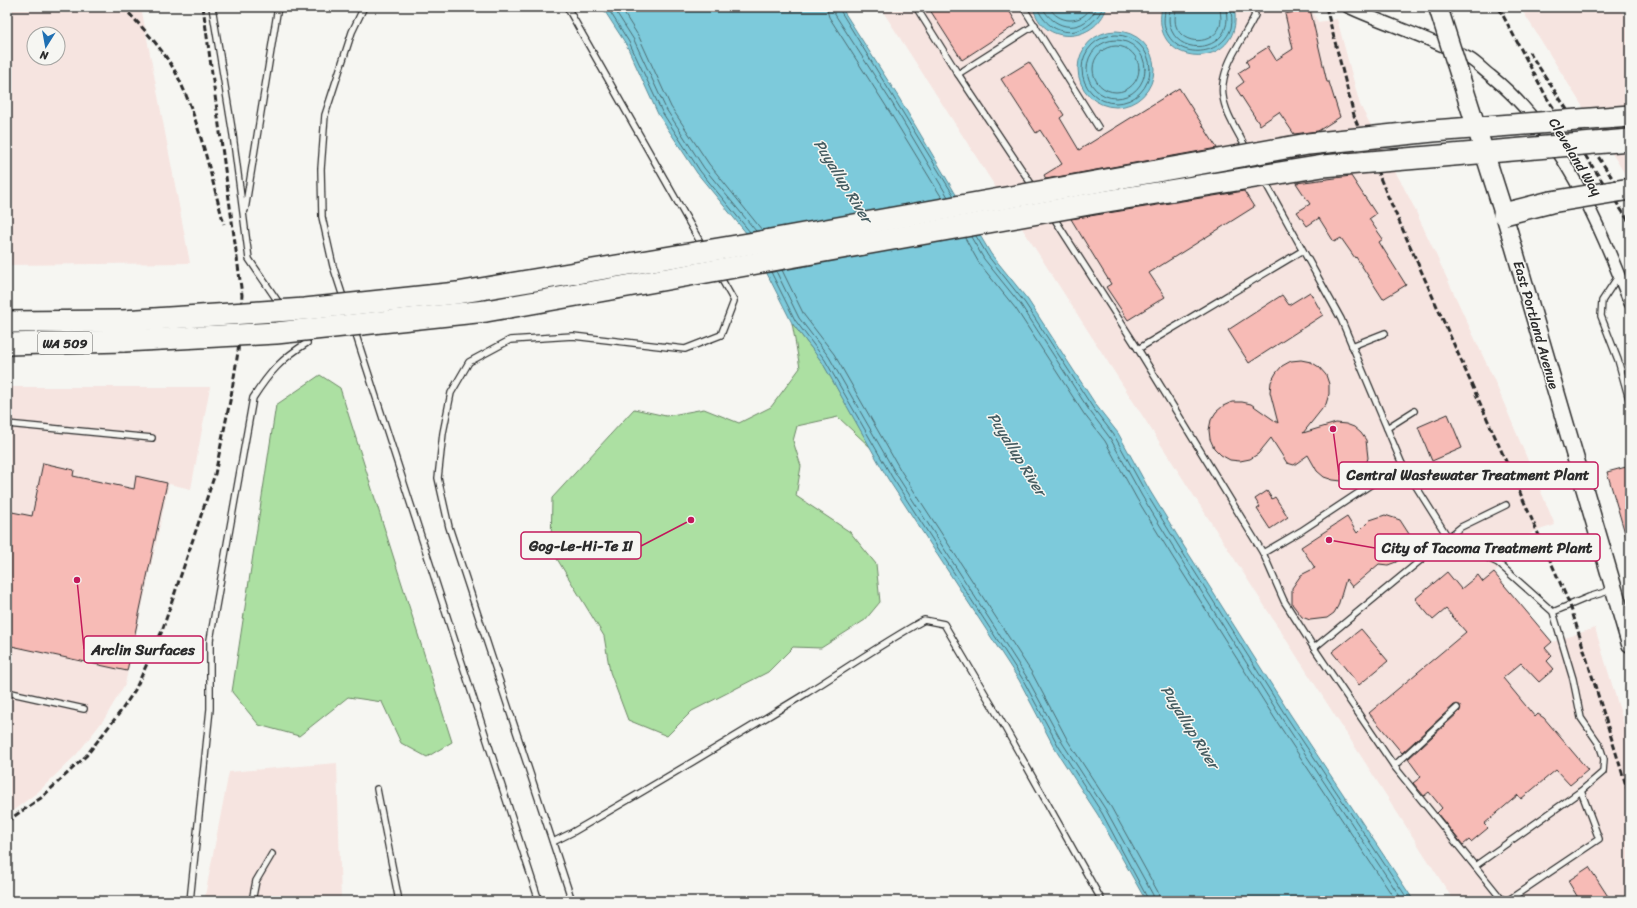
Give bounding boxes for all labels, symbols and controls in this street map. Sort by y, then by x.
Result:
north arrow [26,26,66,66]
text: N [38,45,51,66]
street label: Cleveland Way [1542,113,1609,202]
water label: Puyallup River [807,134,881,231]
street label: East Portland Avenue [1506,258,1566,393]
road number: WA 509 [38,332,92,354]
water label: Puyallup River [981,407,1055,504]
callout: Central Wastewater Treatment Plant [1339,462,1598,489]
text: Central Wastewater Treatment Plant [1346,462,1590,488]
callout: Gog-Le-Hi-Te II [521,532,641,559]
text: Gog-Le-Hi-Te II [528,533,633,559]
callout: City of Tacoma Treatment Plant [1375,534,1600,561]
text: City of Tacoma Treatment Plant [1381,535,1593,561]
callout: Arclin Surfaces [84,636,203,663]
text: Arclin Surfaces [90,637,196,663]
water label: Puyallup River [1154,680,1228,777]

